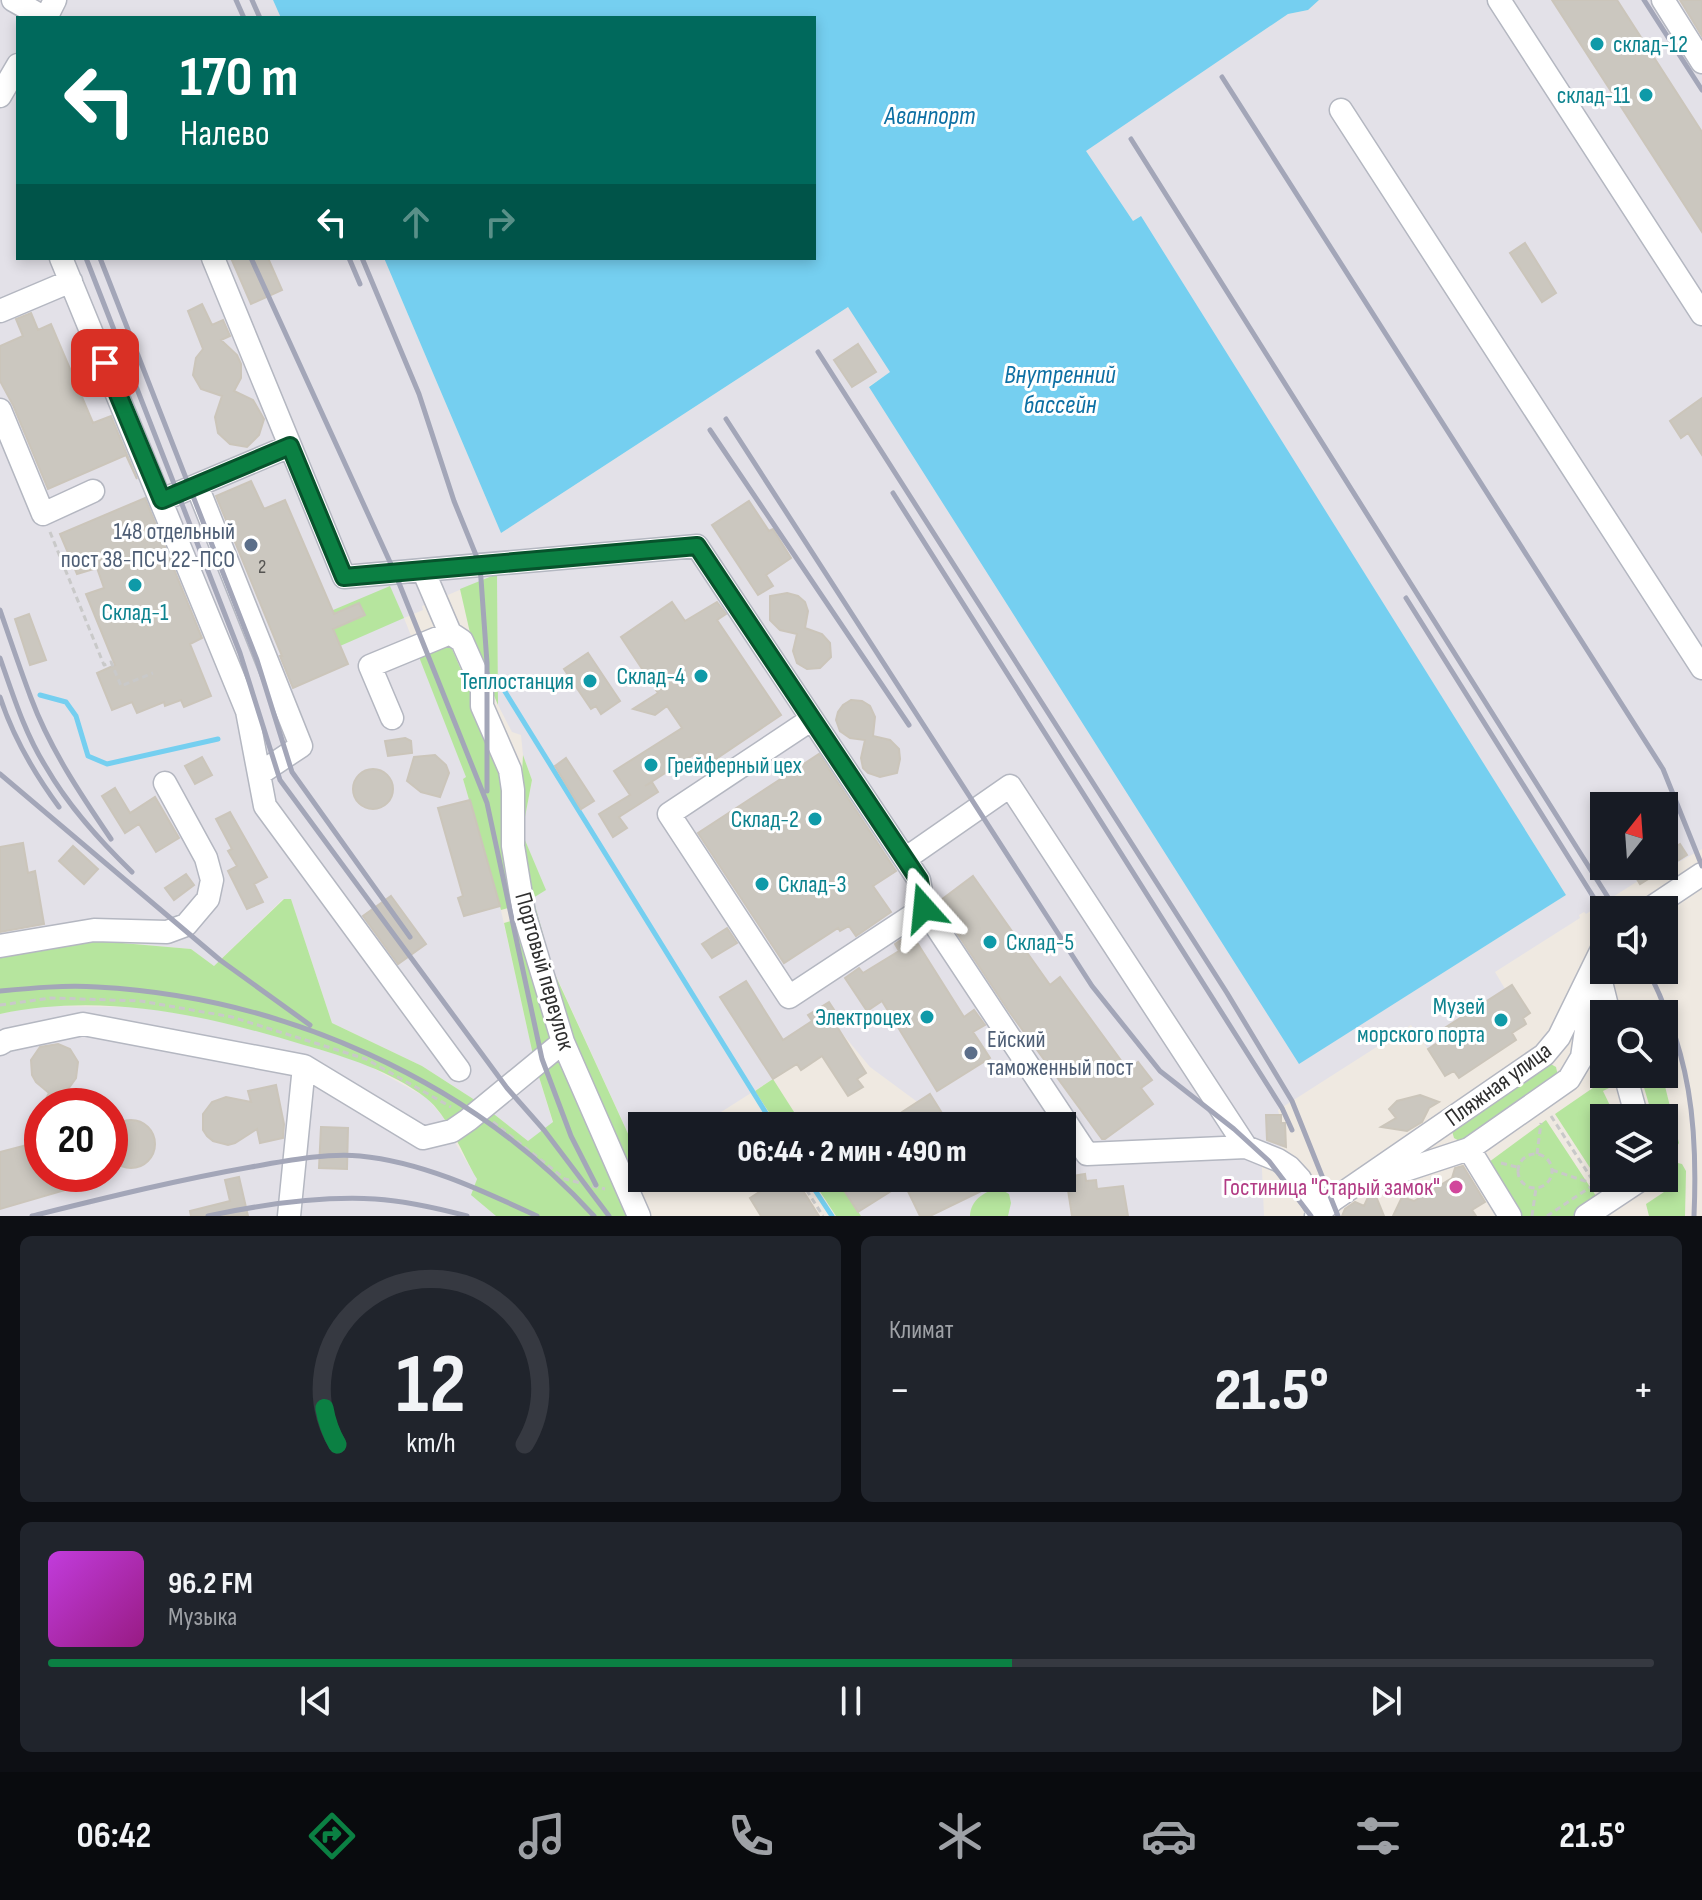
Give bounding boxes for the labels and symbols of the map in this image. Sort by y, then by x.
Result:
place label: склад-12 [1613,30,1688,59]
marker: склад-12 [1588,35,1606,53]
place label: склад-11 [1557,81,1631,110]
marker: склад-11 [1637,86,1655,104]
water label: Аванпорт [884,101,975,132]
pin [71,329,139,397]
water label: Внутренний бассейн [1004,360,1116,421]
place label: 148 отдельный пост 38-ПСЧ 22-ПСО [61,517,235,574]
marker: 148 отдельный пост 38-ПСЧ 22-ПСО [242,536,260,554]
house number: 2 [258,555,266,579]
marker: Склад-1 [126,576,144,594]
place label: Склад-1 [102,598,169,627]
place label: Склад-4 [617,662,685,691]
place label: Теплостанция [460,667,574,696]
marker: Склад-4 [692,667,710,685]
marker: Теплостанция [581,672,599,690]
place label: Грейферный цех [667,751,802,780]
marker: Грейферный цех [642,756,660,774]
north arrow [1590,792,1678,880]
place label: Склад-2 [731,805,799,834]
marker: Склад-2 [806,810,824,828]
position arrow [882,866,966,950]
place label: Склад-3 [778,870,847,899]
marker: Склад-3 [753,875,771,893]
street label: Портовый переулок [508,889,581,1054]
place label: Склад-5 [1006,928,1074,957]
marker: Склад-5 [981,933,999,951]
place label: Музей морского порта [1357,992,1485,1049]
place label: Электроцех [815,1003,911,1032]
marker: Электроцех [918,1008,936,1026]
marker: Музей морского порта [1492,1011,1510,1029]
place label: Ейский таможенный пост [987,1025,1133,1082]
street label: Пляжная улица [1439,1036,1557,1133]
marker: Ейский таможенный пост [962,1044,980,1062]
speed limit sign: 20 [24,1088,128,1192]
place label: Гостиница "Старый замок" [1223,1173,1440,1202]
marker: Гостиница "Старый замок" [1447,1178,1465,1196]

